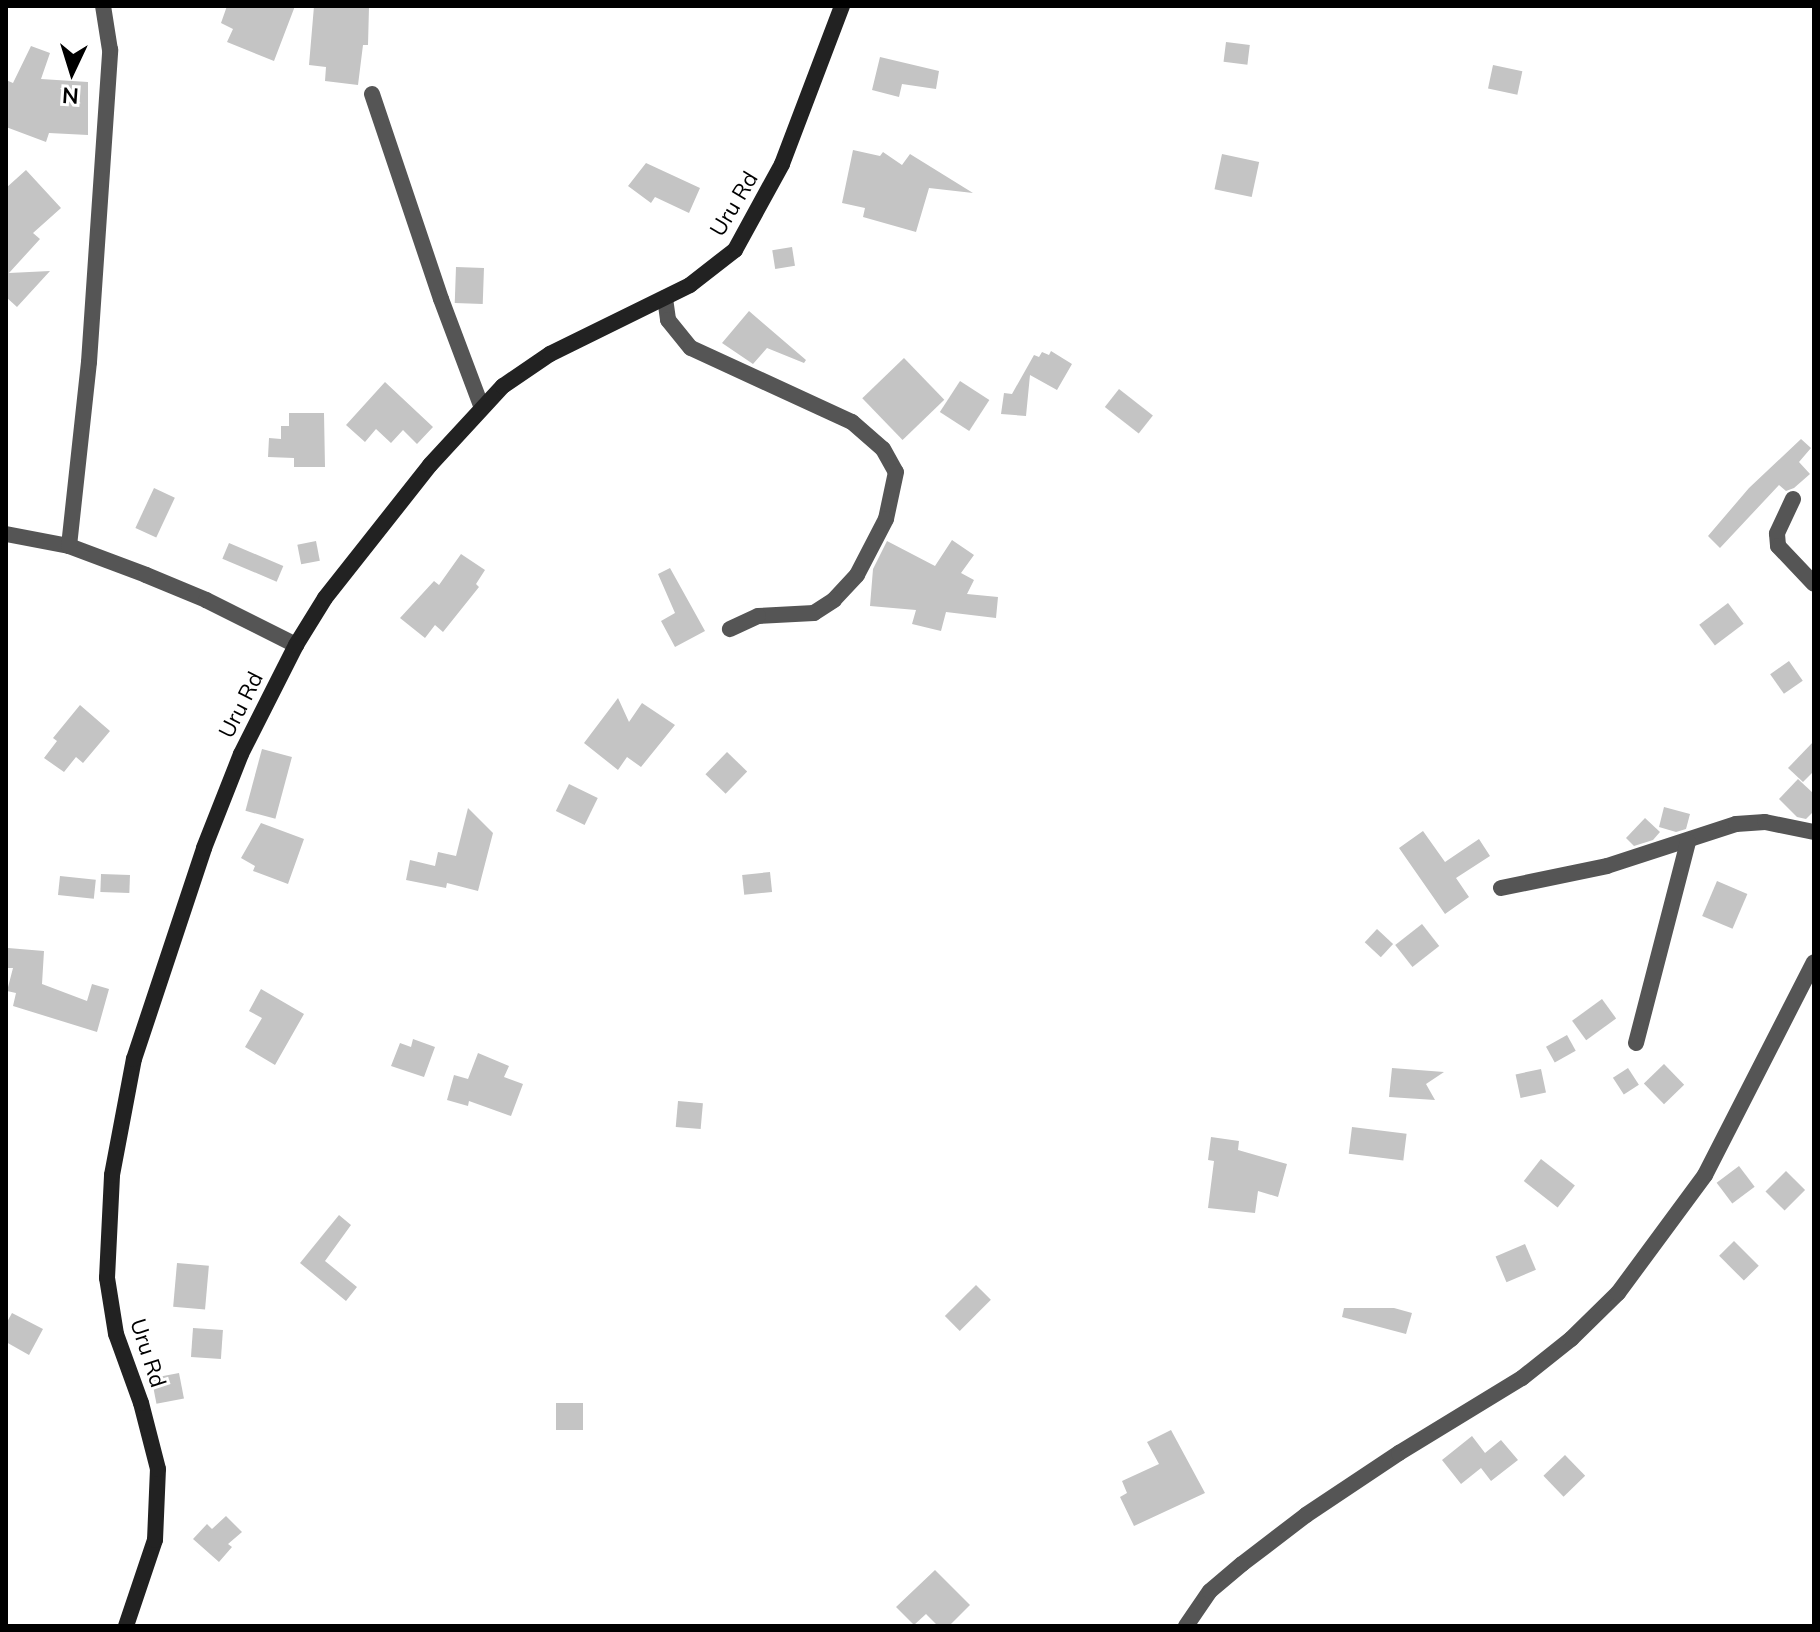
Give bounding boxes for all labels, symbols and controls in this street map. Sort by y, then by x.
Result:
north arrow [32,32,112,112]
text: N [61,81,80,110]
street label: Uru Rd [704,167,764,241]
street label: Uru Rd [213,668,269,742]
street label: Uru Rd [125,1315,171,1391]

